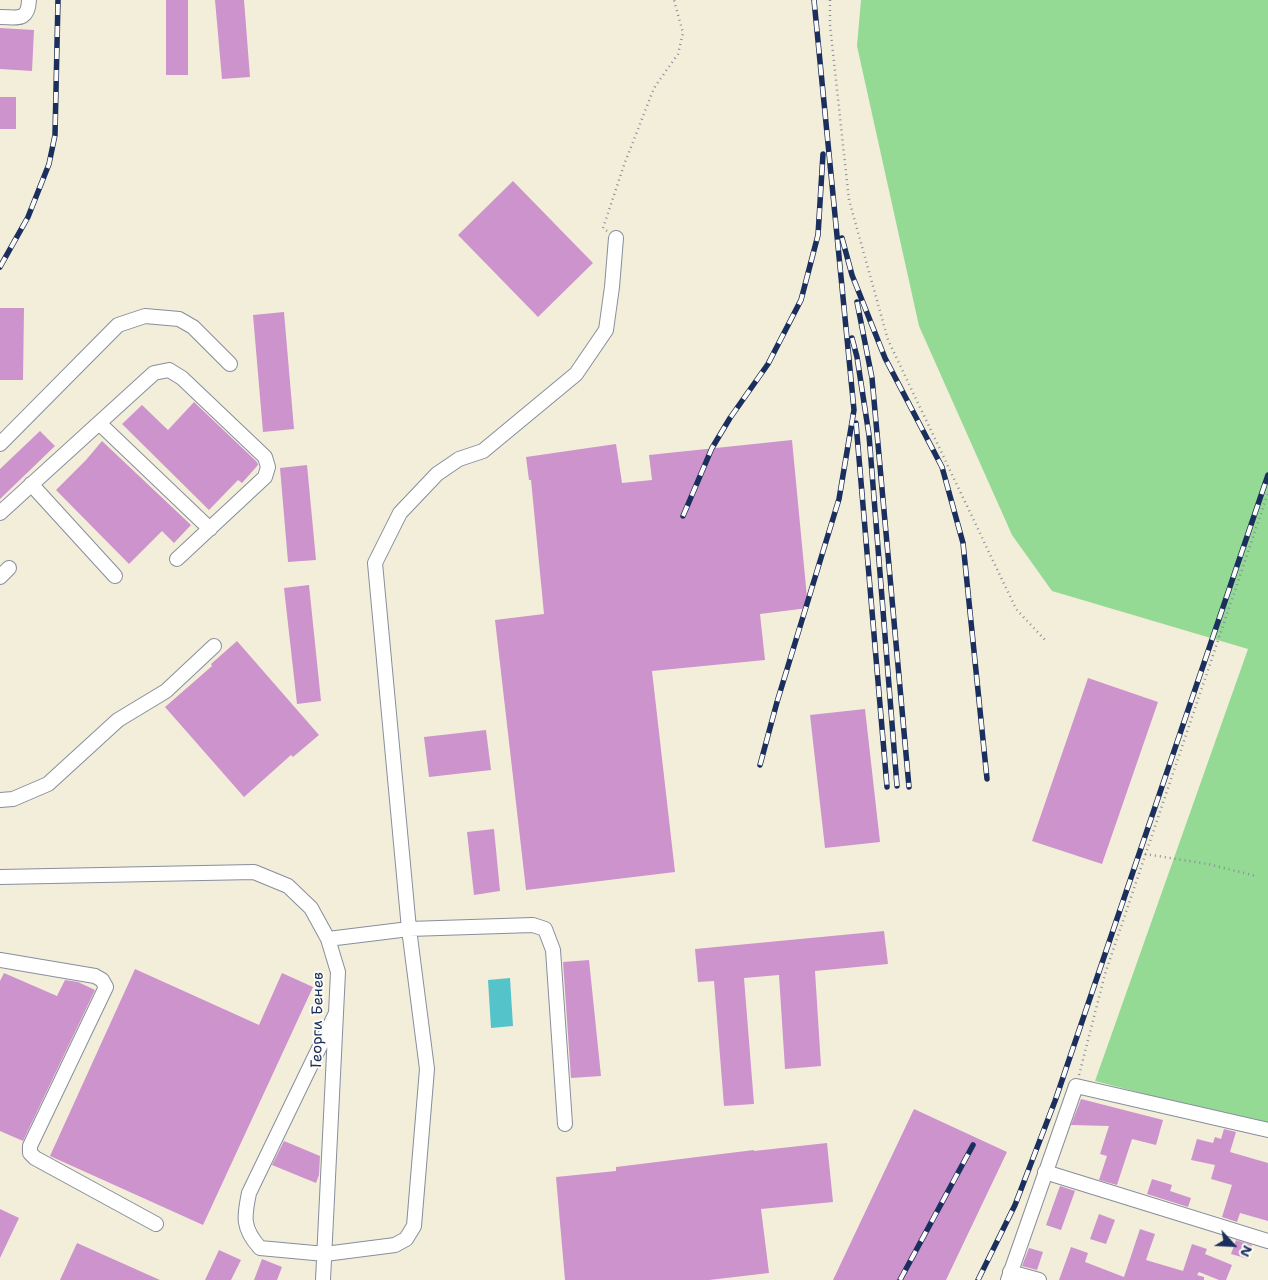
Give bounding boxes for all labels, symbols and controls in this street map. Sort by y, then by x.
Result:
street label: Георги Бенев [308,972,328,1068]
north arrow [1208,1220,1258,1270]
text: N [1236,1243,1257,1260]

